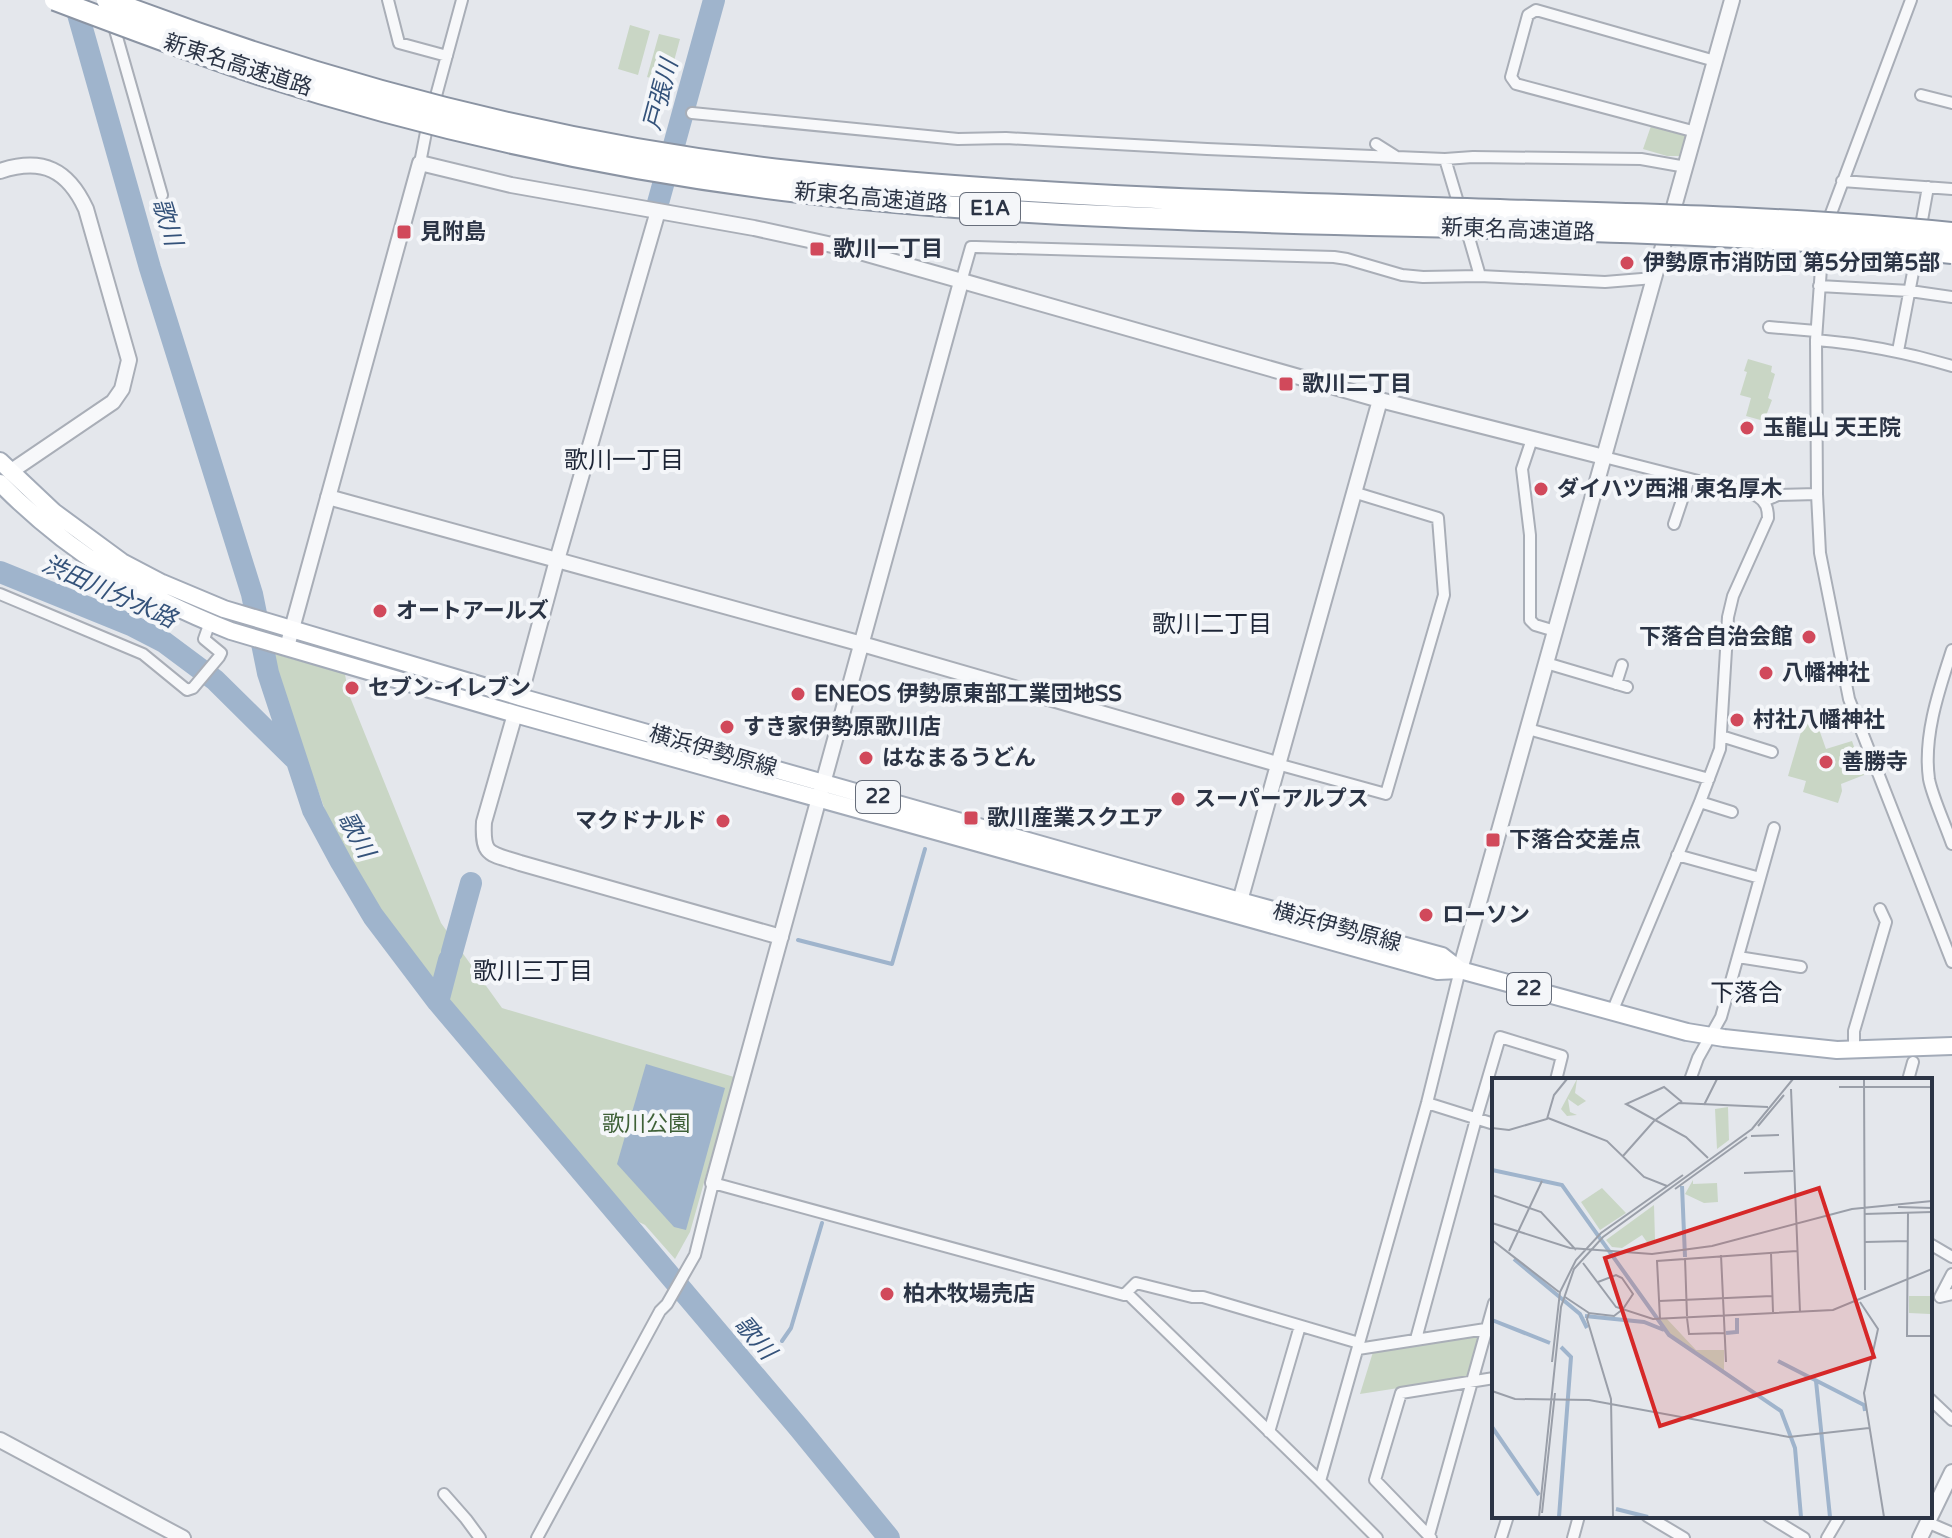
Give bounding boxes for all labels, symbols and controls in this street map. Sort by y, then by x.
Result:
street label: 新東名高速道路 [161,29,315,101]
water label: 戸張川 [638,54,685,134]
street label: 新東名高速道路 [793,178,949,218]
road number: E1A [960,193,1020,225]
water label: 歌川 [146,195,189,252]
street label: 新東名高速道路 [1441,214,1595,246]
place label: 見附島 [420,219,486,245]
marker: 見附島 [395,223,413,241]
place label: 歌川一丁目 [833,236,943,262]
marker: 歌川一丁目 [808,240,826,258]
place label: 伊勢原市消防団 第5分団第5部 [1643,250,1940,276]
marker: 伊勢原市消防団 第5分団第5部 [1618,254,1636,272]
place label: 歌川二丁目 [1302,371,1412,397]
marker: 歌川二丁目 [1277,375,1295,393]
place label: 玉龍山 天王院 [1763,415,1901,441]
marker: 玉龍山 天王院 [1738,419,1756,437]
district label: 歌川一丁目 [564,446,684,475]
place label: ダイハツ西湘 東名厚木 [1557,476,1782,502]
marker: ダイハツ西湘 東名厚木 [1532,480,1550,498]
water label: 渋田川分水路 [37,549,182,635]
place label: オートアールズ [396,598,549,624]
marker: オートアールズ [371,602,389,620]
district label: 歌川二丁目 [1152,610,1272,639]
place label: 下落合自治会館 [1639,624,1793,650]
marker: 下落合自治会館 [1800,628,1818,646]
place label: 八幡神社 [1782,660,1870,686]
marker: 八幡神社 [1757,664,1775,682]
place label: セブン-イレブン [368,675,531,701]
marker: セブン-イレブン [343,679,361,697]
place label: ENEOS 伊勢原東部工業団地SS [814,681,1122,707]
marker: ENEOS 伊勢原東部工業団地SS [789,685,807,703]
place label: 村社八幡神社 [1753,707,1885,733]
marker: 村社八幡神社 [1728,711,1746,729]
place label: すき家伊勢原歌川店 [743,714,941,740]
marker: すき家伊勢原歌川店 [718,718,736,736]
street label: 横浜伊勢原線 [646,720,780,782]
place label: はなまるうどん [882,745,1036,771]
marker: はなまるうどん [857,749,875,767]
place label: 善勝寺 [1842,749,1908,775]
marker: 善勝寺 [1817,753,1835,771]
road number: 22 [856,781,900,813]
place label: スーパーアルプス [1194,786,1369,812]
marker: スーパーアルプス [1169,790,1187,808]
place label: 歌川産業スクエア [987,805,1163,831]
water label: 歌川 [332,807,382,866]
place label: マクドナルド [575,808,707,834]
marker: 歌川産業スクエア [962,809,980,827]
marker: マクドナルド [714,812,732,830]
place label: 下落合交差点 [1509,827,1641,853]
marker: 下落合交差点 [1484,831,1502,849]
street label: 横浜伊勢原線 [1270,897,1404,957]
place label: ローソン [1442,902,1530,928]
marker: ローソン [1417,906,1435,924]
district label: 歌川三丁目 [473,957,593,986]
road number: 22 [1507,973,1551,1005]
district label: 下落合 [1710,979,1782,1008]
inset map [1492,1078,1932,1518]
park label: 歌川公園 [602,1111,690,1137]
place label: 柏木牧場売店 [903,1281,1035,1307]
marker: 柏木牧場売店 [878,1285,896,1303]
water label: 歌川 [728,1310,783,1368]

